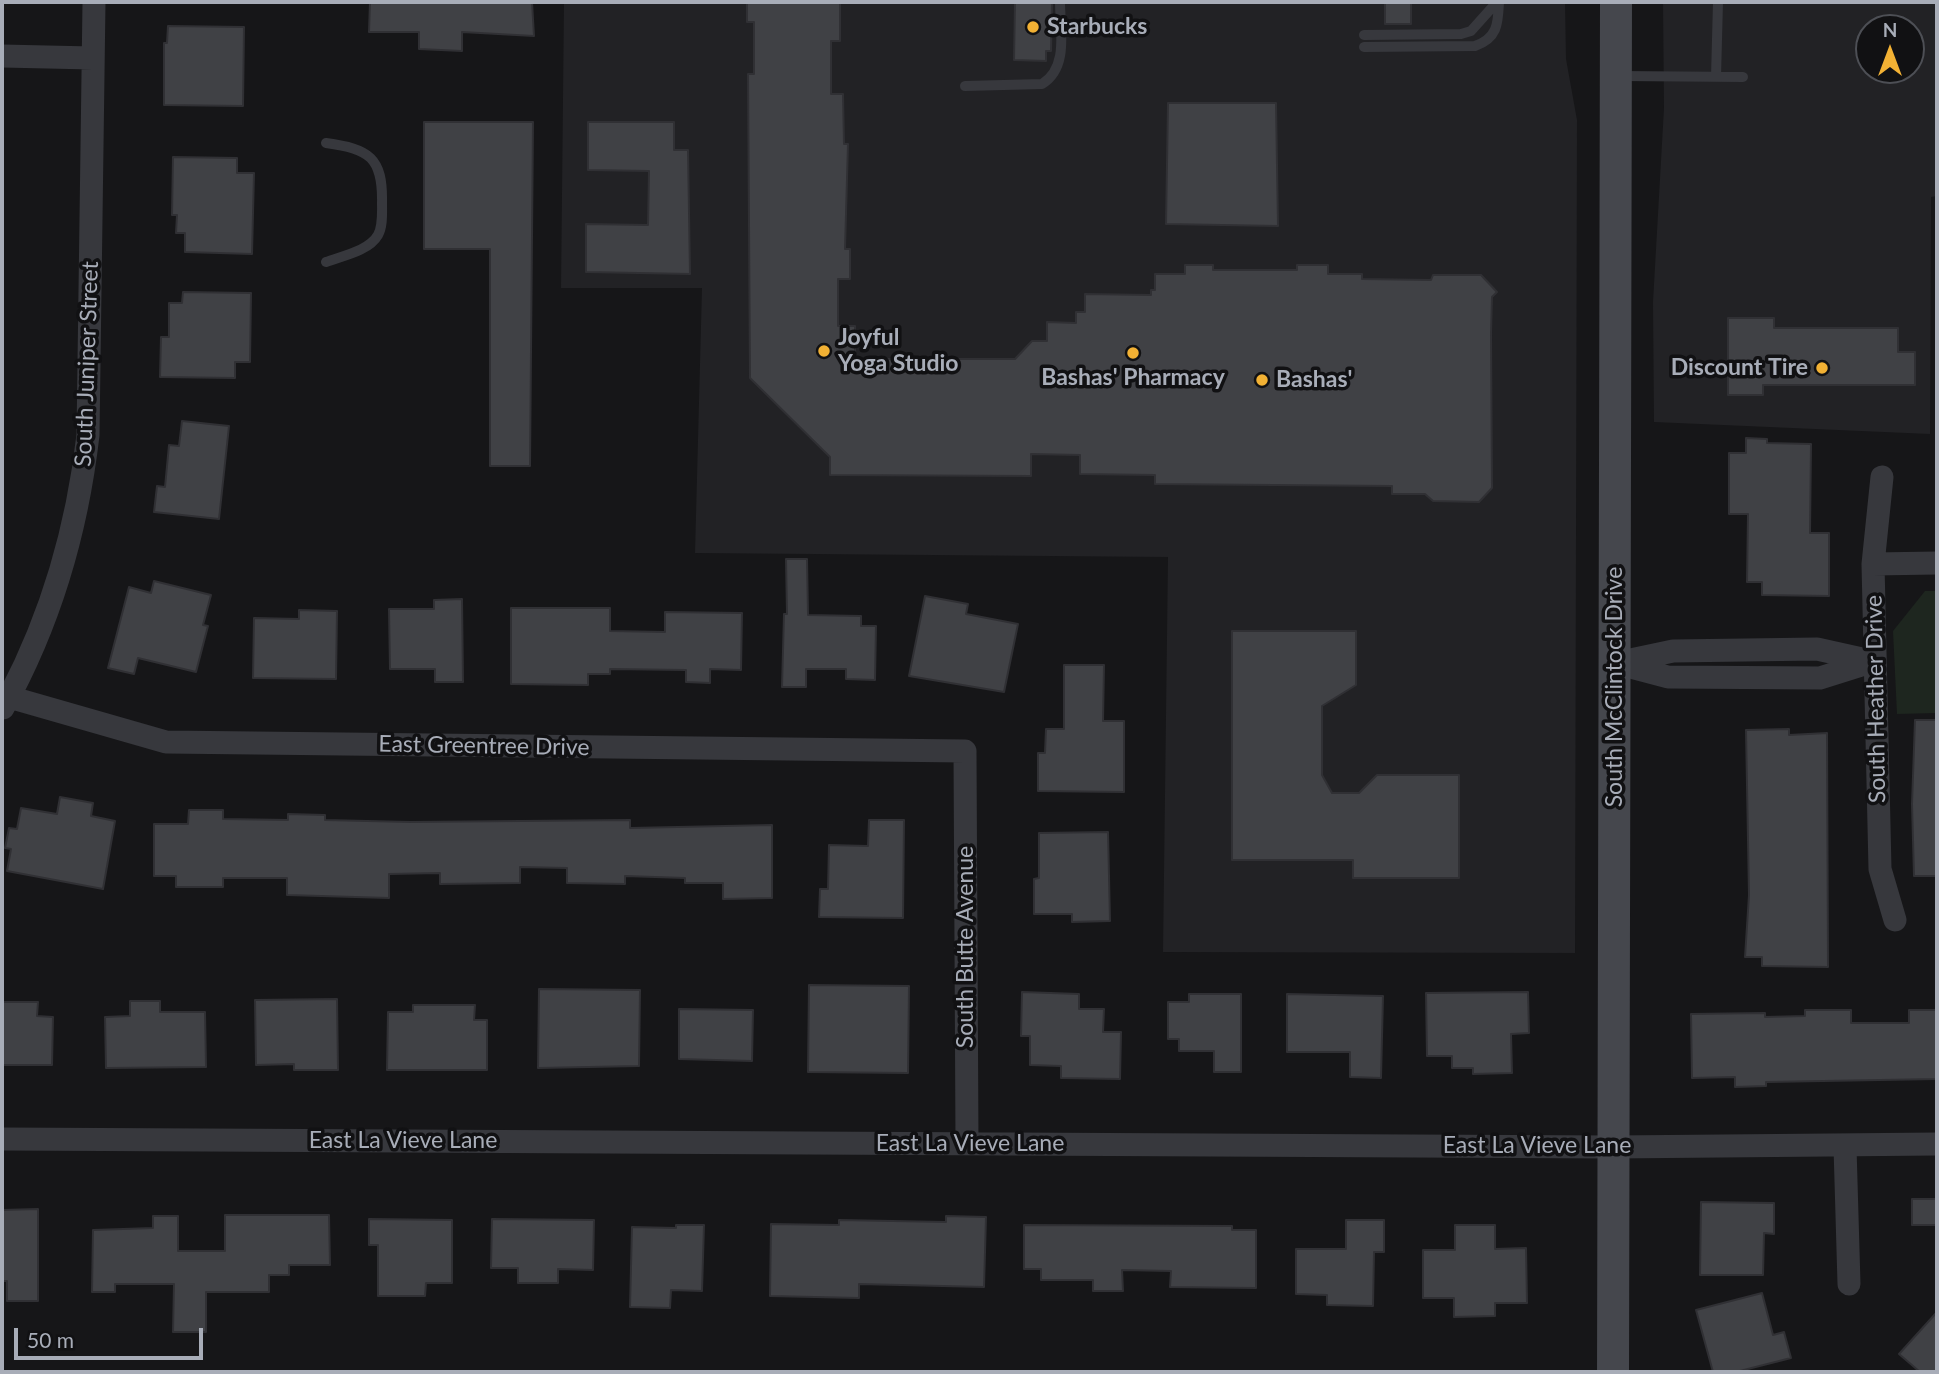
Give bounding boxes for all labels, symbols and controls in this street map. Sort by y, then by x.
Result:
place label: Starbucks [1047,13,1147,41]
north arrow [1855,14,1925,84]
text: N [1883,18,1897,41]
marker: Starbucks [1025,19,1041,35]
street label: South Juniper Street [70,261,104,467]
place label: Joyful Yoga Studio [838,324,959,378]
marker: Joyful Yoga Studio [816,343,832,359]
marker: Bashas' Pharmacy [1125,345,1141,361]
place label: Discount Tire [1671,354,1808,382]
marker: Discount Tire [1814,360,1830,376]
place label: Bashas' Pharmacy [1041,364,1225,392]
place label: Bashas' [1276,366,1352,394]
marker: Bashas' [1254,372,1270,388]
street label: South McClintock Drive [1601,567,1629,807]
street label: South Heather Drive [1860,595,1892,803]
street label: East Greentree Drive [378,730,590,762]
street label: South Butte Avenue [952,846,980,1048]
street label: East La Vieve Lane [309,1127,497,1155]
street label: East La Vieve Lane [876,1130,1064,1158]
street label: East La Vieve Lane [1443,1132,1631,1160]
scale bar [18,1314,206,1358]
text: 50 m [27,1327,74,1352]

